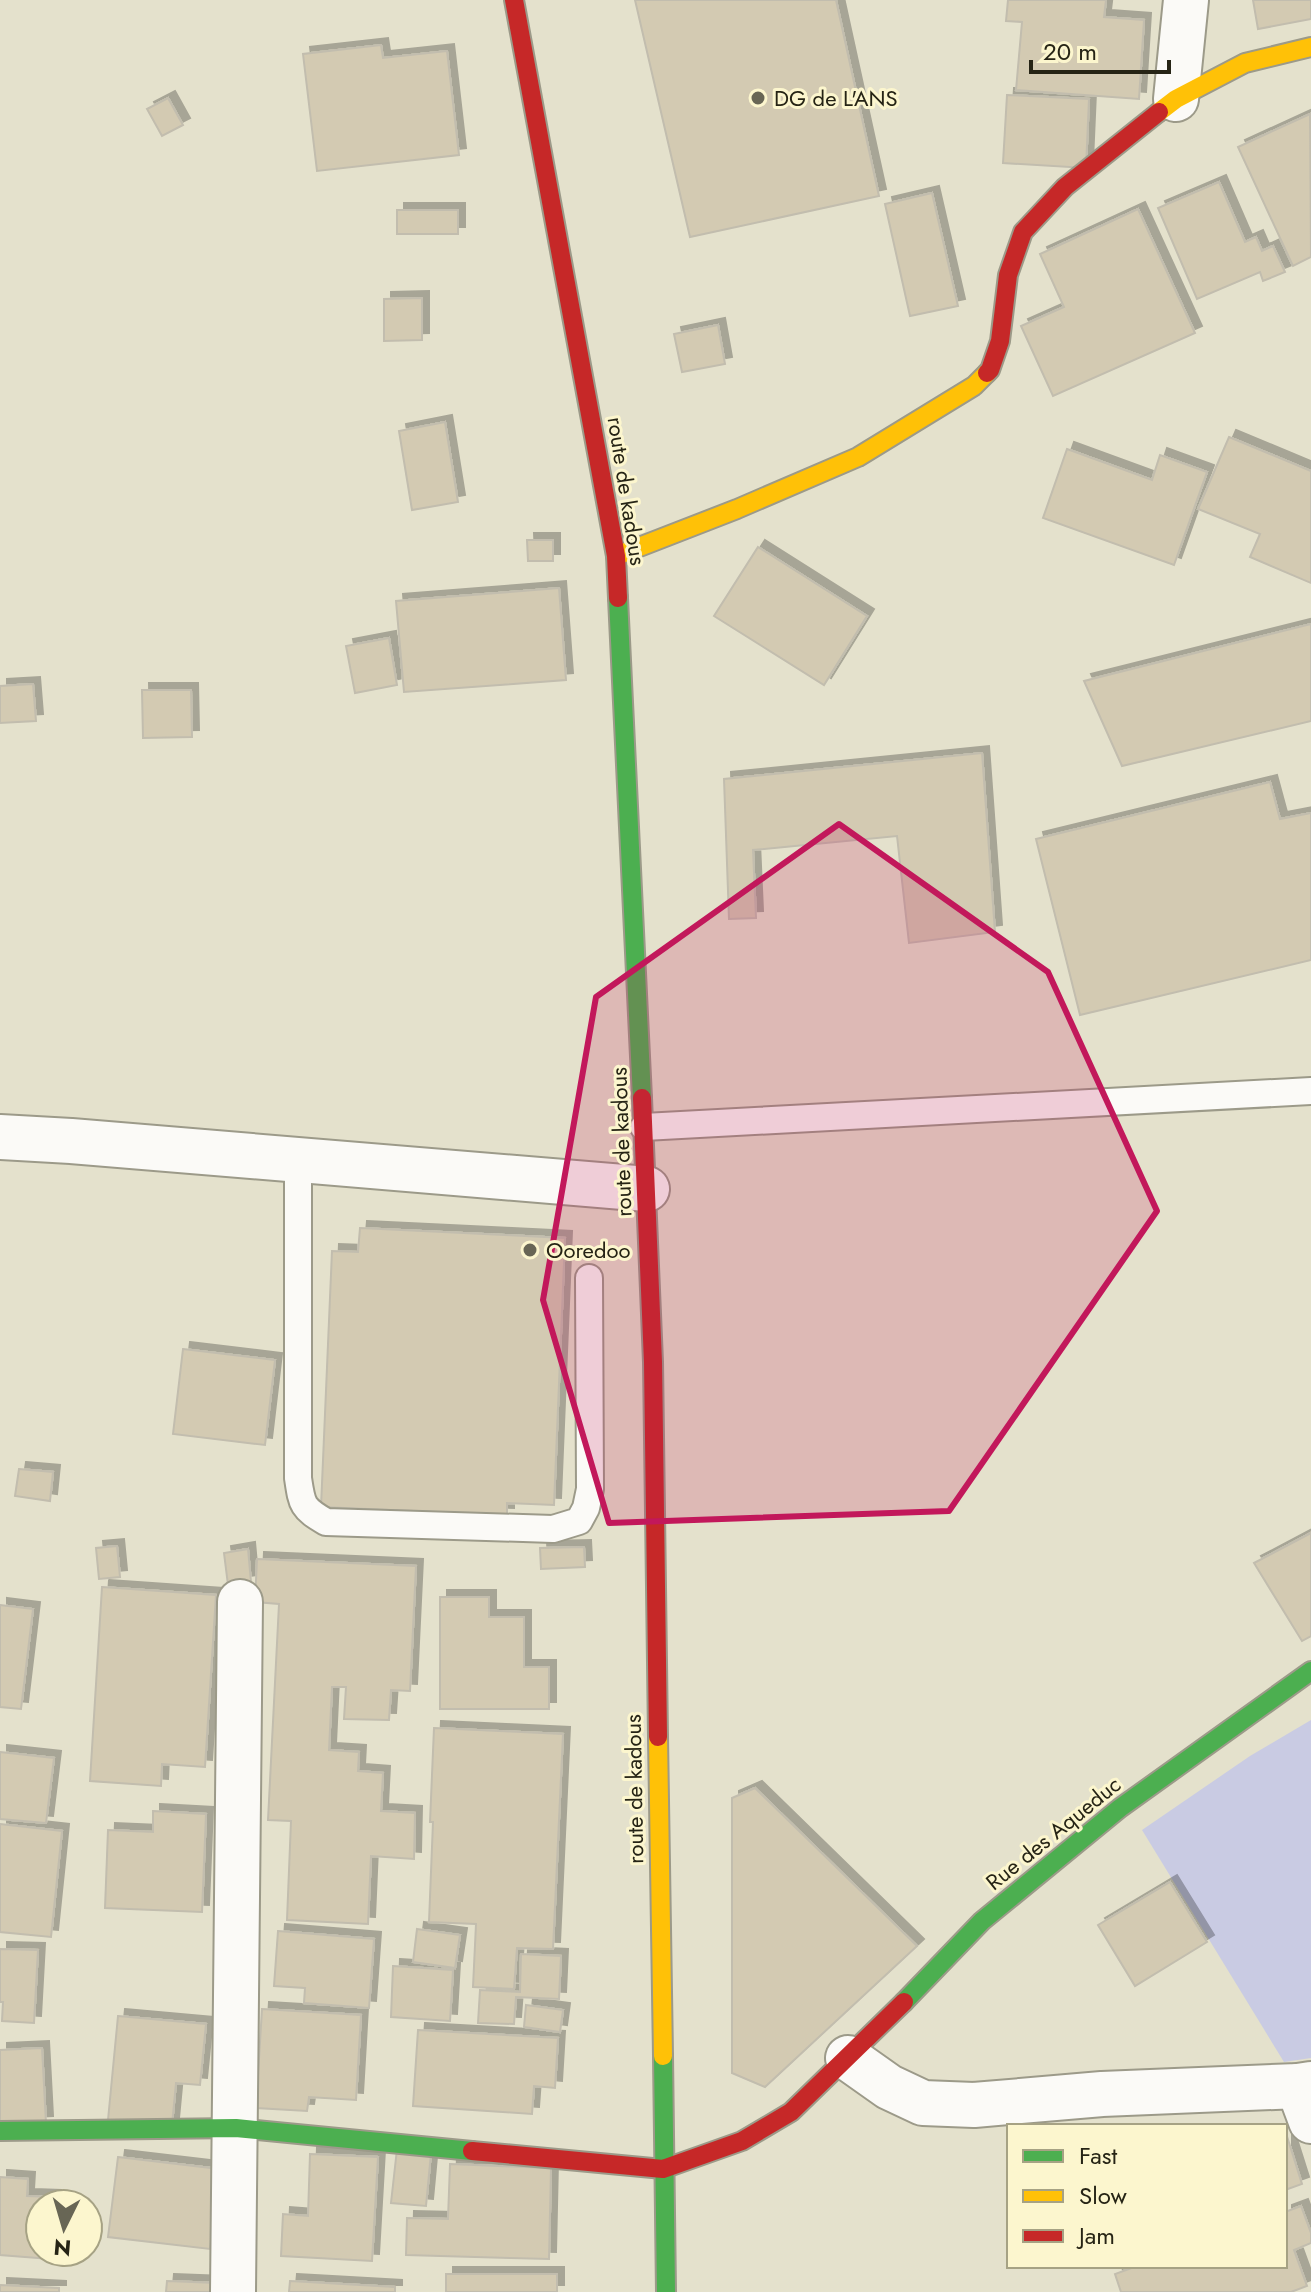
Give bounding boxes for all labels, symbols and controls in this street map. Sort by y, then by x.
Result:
scale bar [1031,24,1169,74]
text: 20 m [1043,34,1097,69]
place label: DG de L'ANS [774,82,898,114]
marker: DG de L'ANS [749,89,767,107]
street label: route de kadous [599,415,655,568]
street label: route de kadous [602,1067,640,1217]
place label: Ooredoo [546,1234,631,1266]
marker: Ooredoo [521,1241,539,1259]
street label: route de kadous [617,1714,651,1864]
street label: Rue des Aqueduc [979,1768,1127,1898]
legend [1007,2124,1287,2268]
text: Fast [1079,2138,1117,2173]
text: Slow [1079,2178,1127,2213]
north arrow [24,2188,104,2268]
text: Jam [1076,2218,1115,2253]
text: N [52,2231,72,2265]

